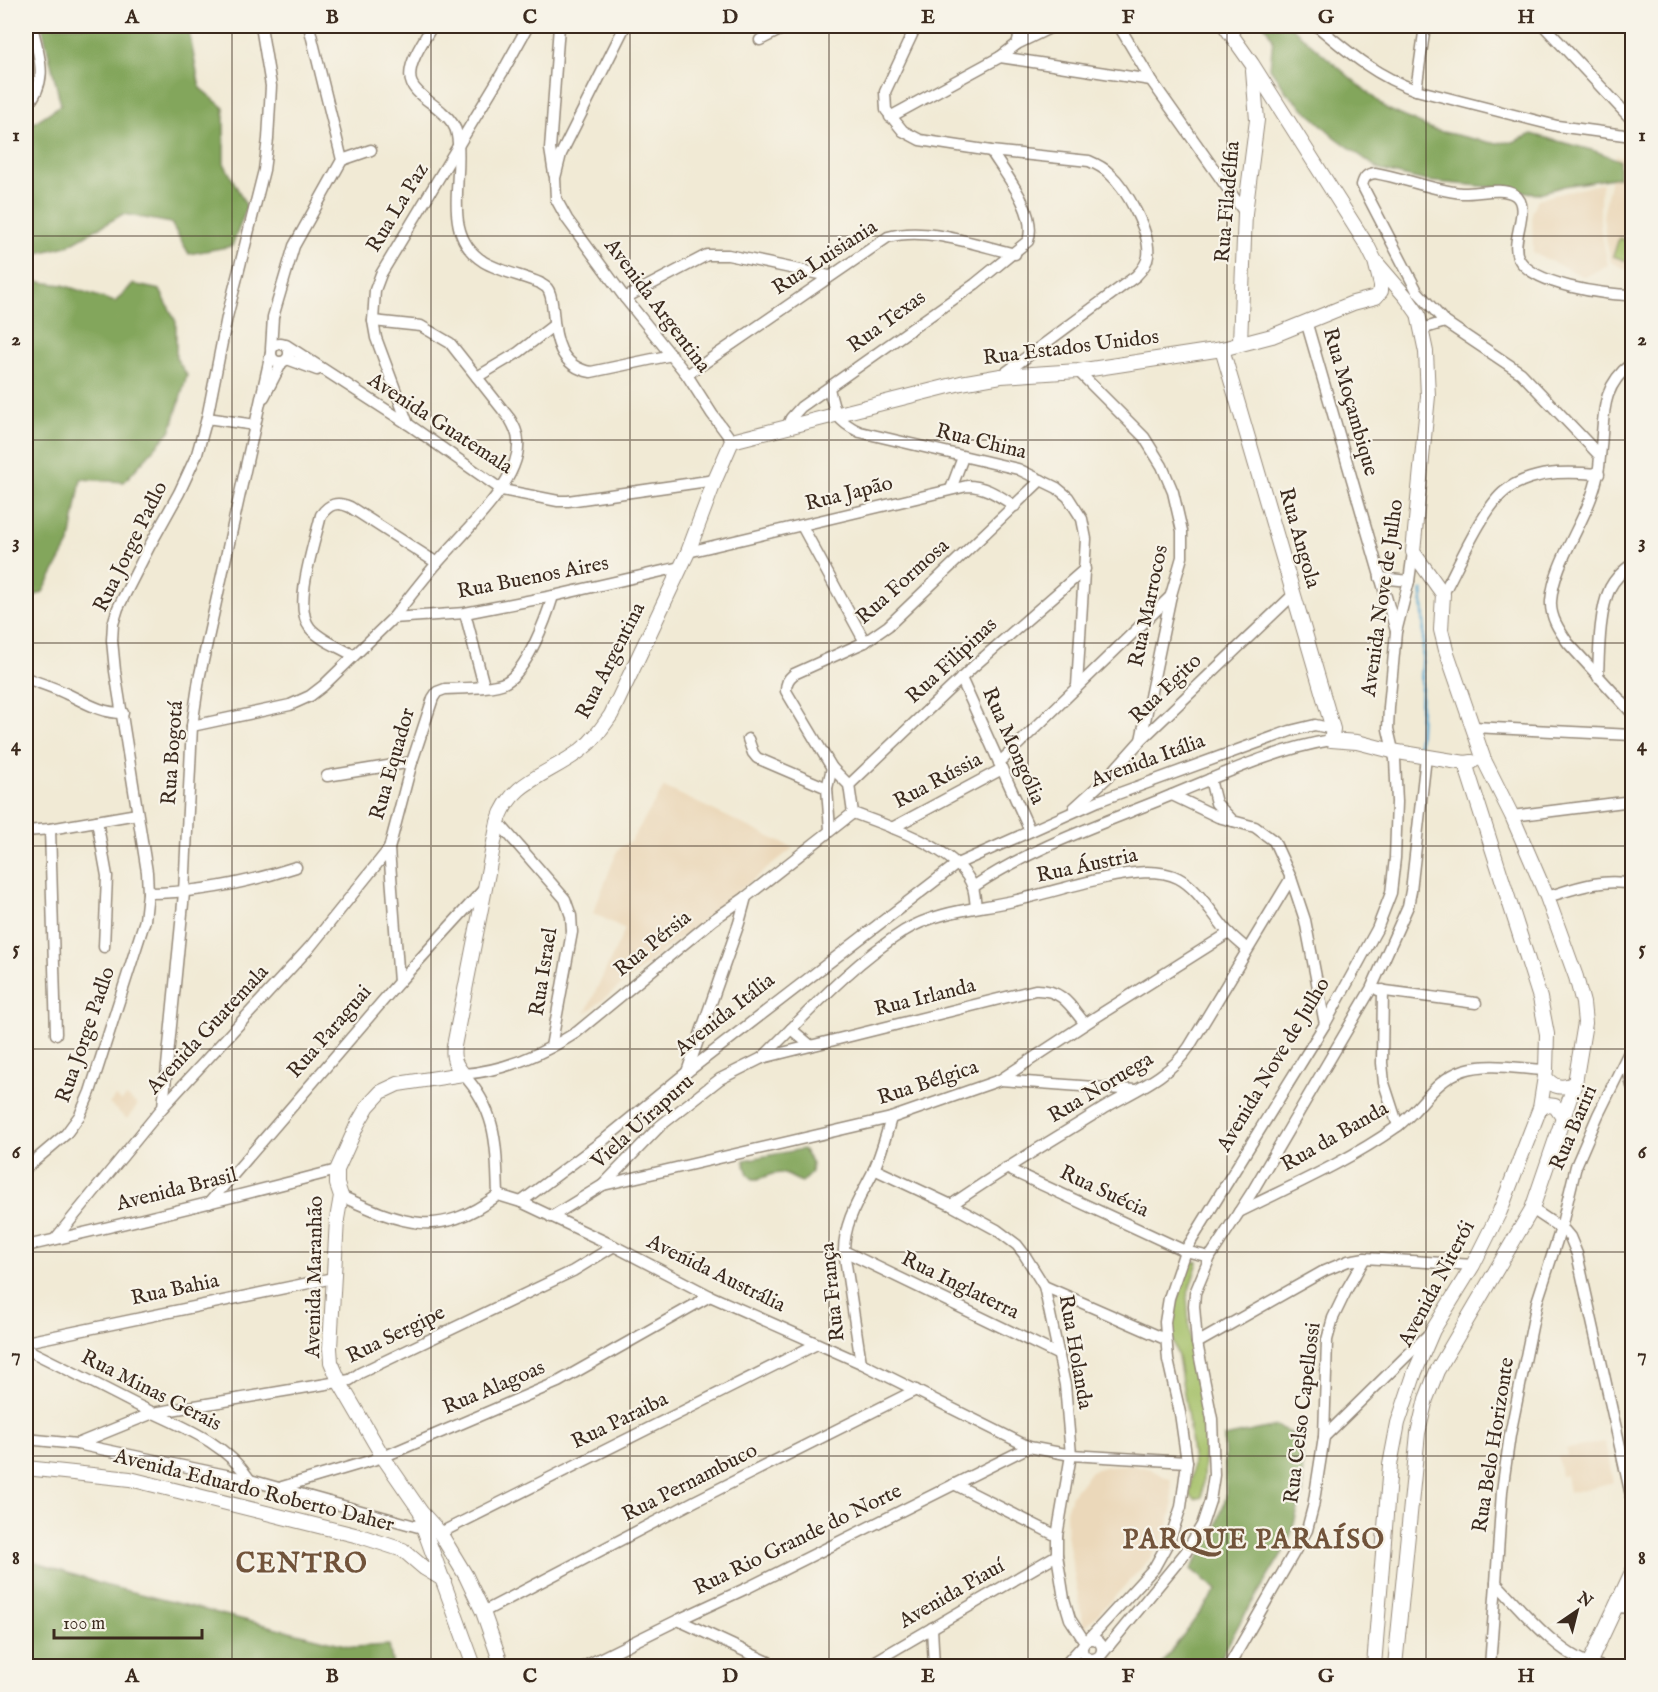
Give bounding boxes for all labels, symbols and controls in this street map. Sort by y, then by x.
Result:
text: A [124,5,140,30]
text: B [325,5,339,30]
text: C [523,5,537,30]
text: D [722,5,738,30]
text: E [921,5,935,30]
text: F [1122,5,1135,30]
text: G [1318,5,1335,30]
text: H [1517,5,1535,30]
text: 1 [12,123,20,148]
text: 1 [1638,123,1646,148]
street label: Rua Filadélfia [1209,139,1247,264]
street label: Rua La Paz [361,158,435,258]
street label: Rua Luisiania [767,214,883,302]
street label: Avenida Argentina [597,233,717,379]
street label: Rua Texas [843,285,931,359]
street label: Rua Estados Unidos [982,324,1160,372]
street label: Rua Moçambique [1316,325,1384,480]
text: 2 [11,327,21,352]
text: 2 [1637,327,1647,352]
street label: Avenida Guatemala [361,366,518,482]
street label: Rua China [933,418,1030,467]
street label: Rua Japão [802,470,896,518]
street label: Rua Jorge Padlo [88,477,174,617]
street label: Rua Angola [1272,485,1326,592]
street label: Avenida Nove de Julho [1356,498,1410,699]
text: 3 [12,530,20,555]
text: 3 [1638,530,1646,555]
street label: Rua Formosa [851,532,956,631]
street label: Rua Marrocos [1123,543,1175,669]
street label: Rua Buenos Aires [455,550,611,606]
street label: Rua Argentina [570,597,652,724]
street label: Rua Filipinas [901,612,1003,710]
street label: Rua Egito [1124,648,1208,730]
street label: Rua Mongólia [975,683,1051,810]
street label: Rua Bogotá [156,699,190,806]
street label: Rua Equador [364,704,422,823]
street label: Avenida Itália [1086,728,1210,795]
text: 4 [11,733,22,758]
text: 4 [1637,733,1648,758]
street label: Rua Rússia [889,746,988,816]
street label: Rua Áustria [1034,841,1141,890]
street label: Rua Pérsia [609,904,698,983]
street label: Rua Israel [524,926,564,1018]
text: 5 [12,936,20,961]
text: 5 [1638,936,1646,961]
street label: Avenida Guatemala [140,959,276,1101]
street label: Rua Jorge Padlo [50,963,122,1107]
street label: Avenida Itália [669,967,781,1063]
street label: Rua Irlanda [872,972,979,1024]
street label: Avenida Nove de Julho [1211,973,1337,1158]
street label: Rua Paraguai [282,980,378,1084]
street label: Rua Noruega [1043,1046,1159,1130]
street label: Rua Bélgica [874,1054,983,1112]
street label: Viela Uirapuru [585,1069,700,1176]
street label: Rua Bariri [1544,1081,1604,1175]
street label: Rua da Banda [1276,1095,1394,1179]
text: 6 [12,1140,22,1165]
text: 6 [1638,1140,1648,1165]
street label: Rua Suécia [1055,1160,1154,1225]
street label: Avenida Brasil [113,1162,240,1218]
street label: Avenida Maranhão [300,1196,330,1359]
street label: Avenida Niterói [1392,1216,1482,1353]
street label: Avenida Austrália [641,1228,791,1320]
street label: Rua França [814,1240,852,1343]
street label: Rua Inglaterra [896,1246,1024,1327]
street label: Rua Bahia [129,1267,222,1312]
street label: Rua Holanda [1052,1293,1098,1412]
street label: Rua Sergipe [342,1299,450,1370]
street label: Rua Celso Capellossi [1278,1321,1328,1505]
text: 7 [11,1343,21,1368]
text: 7 [1637,1343,1647,1368]
street label: Rua Minas Gerais [76,1344,226,1438]
street label: Rua Alagoas [439,1354,549,1422]
street label: Rua Belo Horizonte [1467,1355,1521,1534]
street label: Rua Paraiba [567,1386,674,1456]
street label: Rua Pernambuco [618,1437,762,1529]
street label: Avenida Eduardo Roberto Daher [110,1443,397,1539]
street label: Rua Rio Grande do Norte [689,1478,907,1602]
district label: PARQUE PARAÍSO [1123,1522,1385,1558]
text: 8 [12,1546,20,1571]
text: 8 [1638,1546,1646,1571]
district label: CENTRO [236,1548,368,1582]
street label: Avenida Piauí [893,1552,1011,1636]
north arrow [1547,1581,1607,1641]
text: N [1572,1588,1596,1613]
scale bar [54,1602,202,1640]
text: 100 m [63,1613,105,1636]
text: A [124,1664,140,1689]
text: B [325,1664,339,1689]
text: C [523,1664,537,1689]
text: D [722,1664,738,1689]
text: E [921,1664,935,1689]
text: F [1122,1664,1135,1689]
text: G [1318,1664,1335,1689]
text: H [1517,1664,1535,1689]

